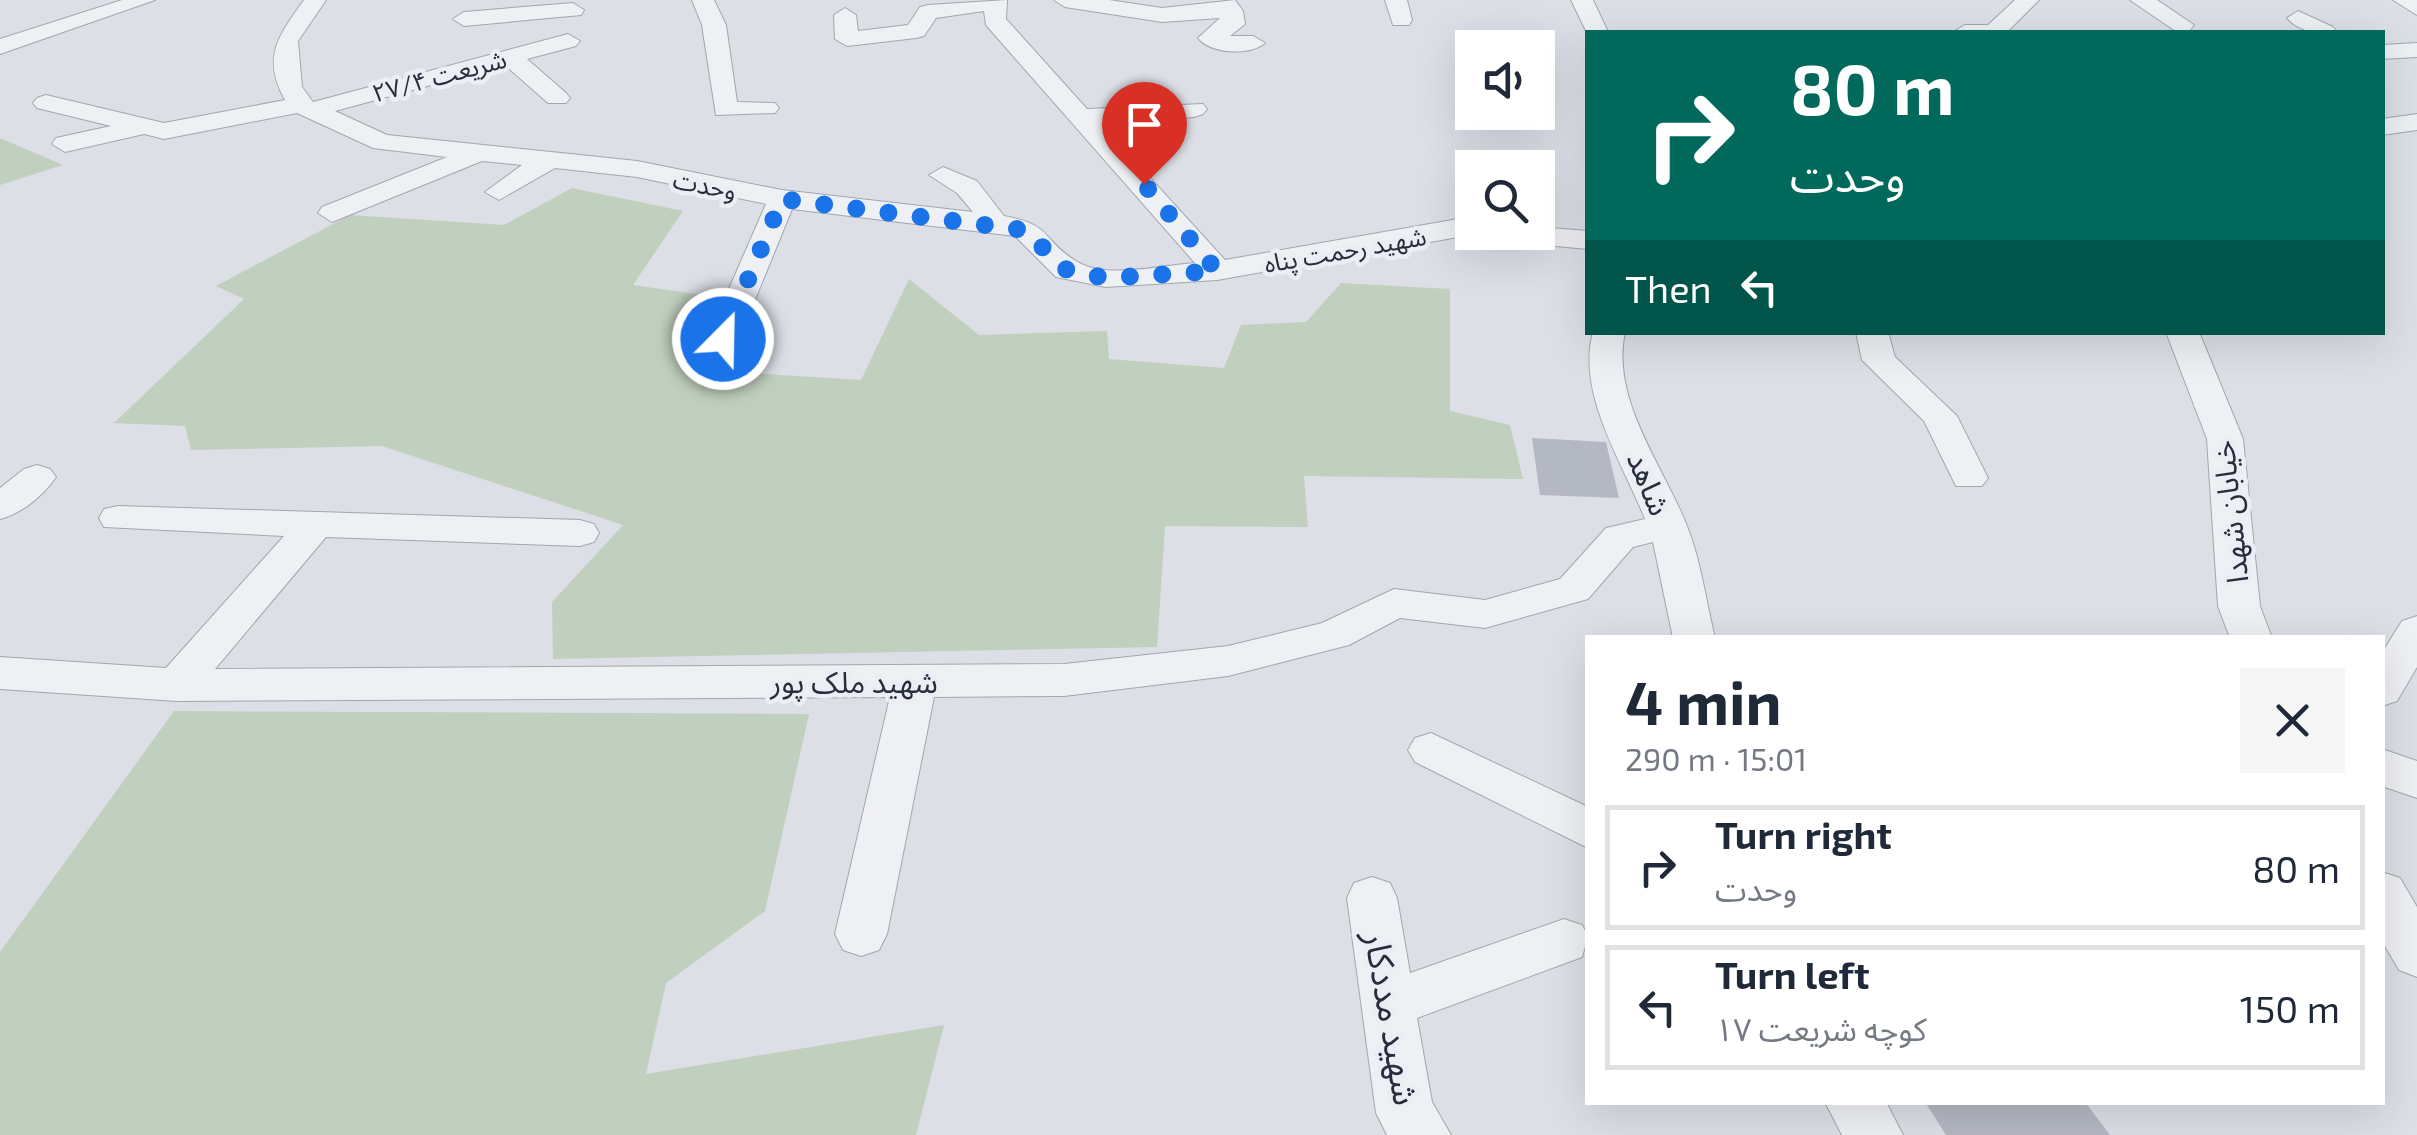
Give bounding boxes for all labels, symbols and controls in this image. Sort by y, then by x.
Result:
map controls [1455,30,1555,250]
button: sound [1455,30,1555,130]
street label: شریعت ۲۷/۴ [368,43,510,108]
text: 80 m [1790,45,1955,129]
icon: right [1625,70,1755,200]
pin [1102,82,1187,185]
icon: arrive [1117,97,1172,152]
text: وحدت [1790,147,1905,201]
button: search [1455,150,1555,250]
street label: وحدت [671,163,739,206]
street label: شهید رحمت پناه [1262,220,1429,280]
icon: left [1732,260,1787,315]
text: Then [1625,265,1712,311]
position arrow [671,287,775,391]
street label: خیابان شهدا [2204,439,2255,585]
street label: شاهد [1621,446,1679,520]
street label: شهید ملک پور [769,663,938,702]
text: 4 min [1625,665,1782,737]
button: close [2240,668,2345,773]
text: 290 m · 15:01 [1625,739,1807,777]
text: Turn right [1715,811,1892,857]
icon: right [1630,840,1685,895]
text: 80 m [2252,845,2340,891]
text: وحدت [1715,869,1797,907]
street label: شهید مددکار [1355,927,1429,1109]
text: Turn left [1715,951,1870,997]
icon: left [1630,980,1685,1035]
text: 150 m [2240,985,2340,1031]
text: کوچه شریعت ۱۷ [1715,1009,1927,1047]

